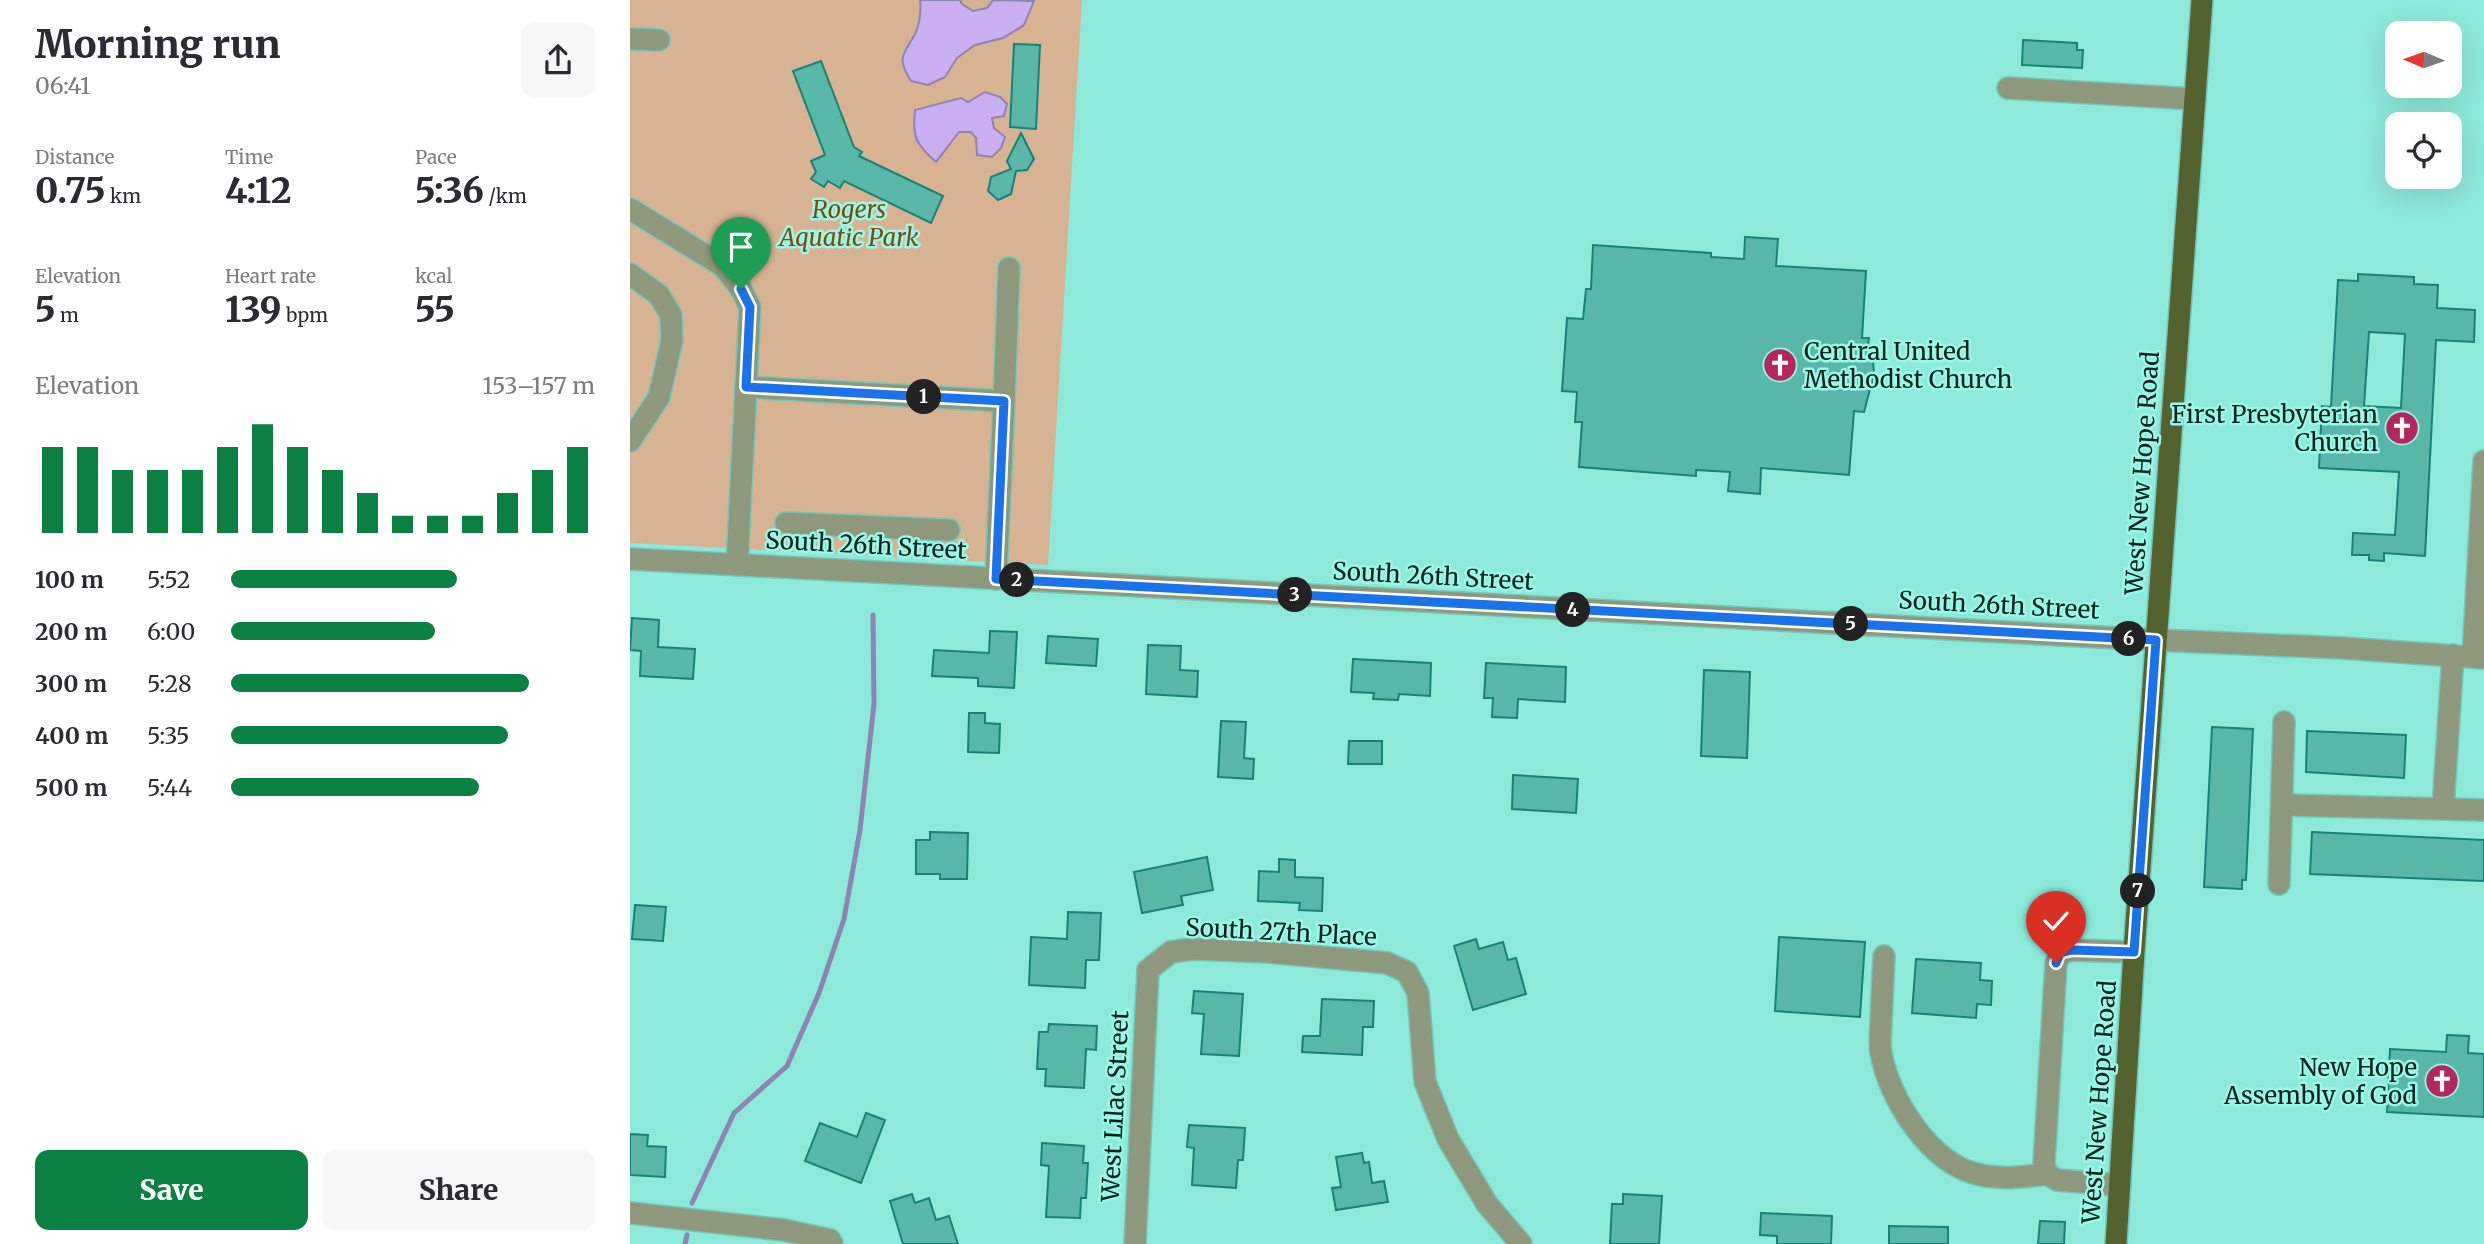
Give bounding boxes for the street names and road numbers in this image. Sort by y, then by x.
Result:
street label: West New Hope Road [2118,350,2166,597]
street label: South 26th Street [765,524,968,566]
street label: South 26th Street [1332,555,1535,597]
street label: South 26th Street [1898,584,2101,626]
street label: South 27th Place [1185,912,1377,952]
street label: West New Hope Road [2075,979,2123,1226]
street label: West Lilac Street [1094,1009,1136,1204]

